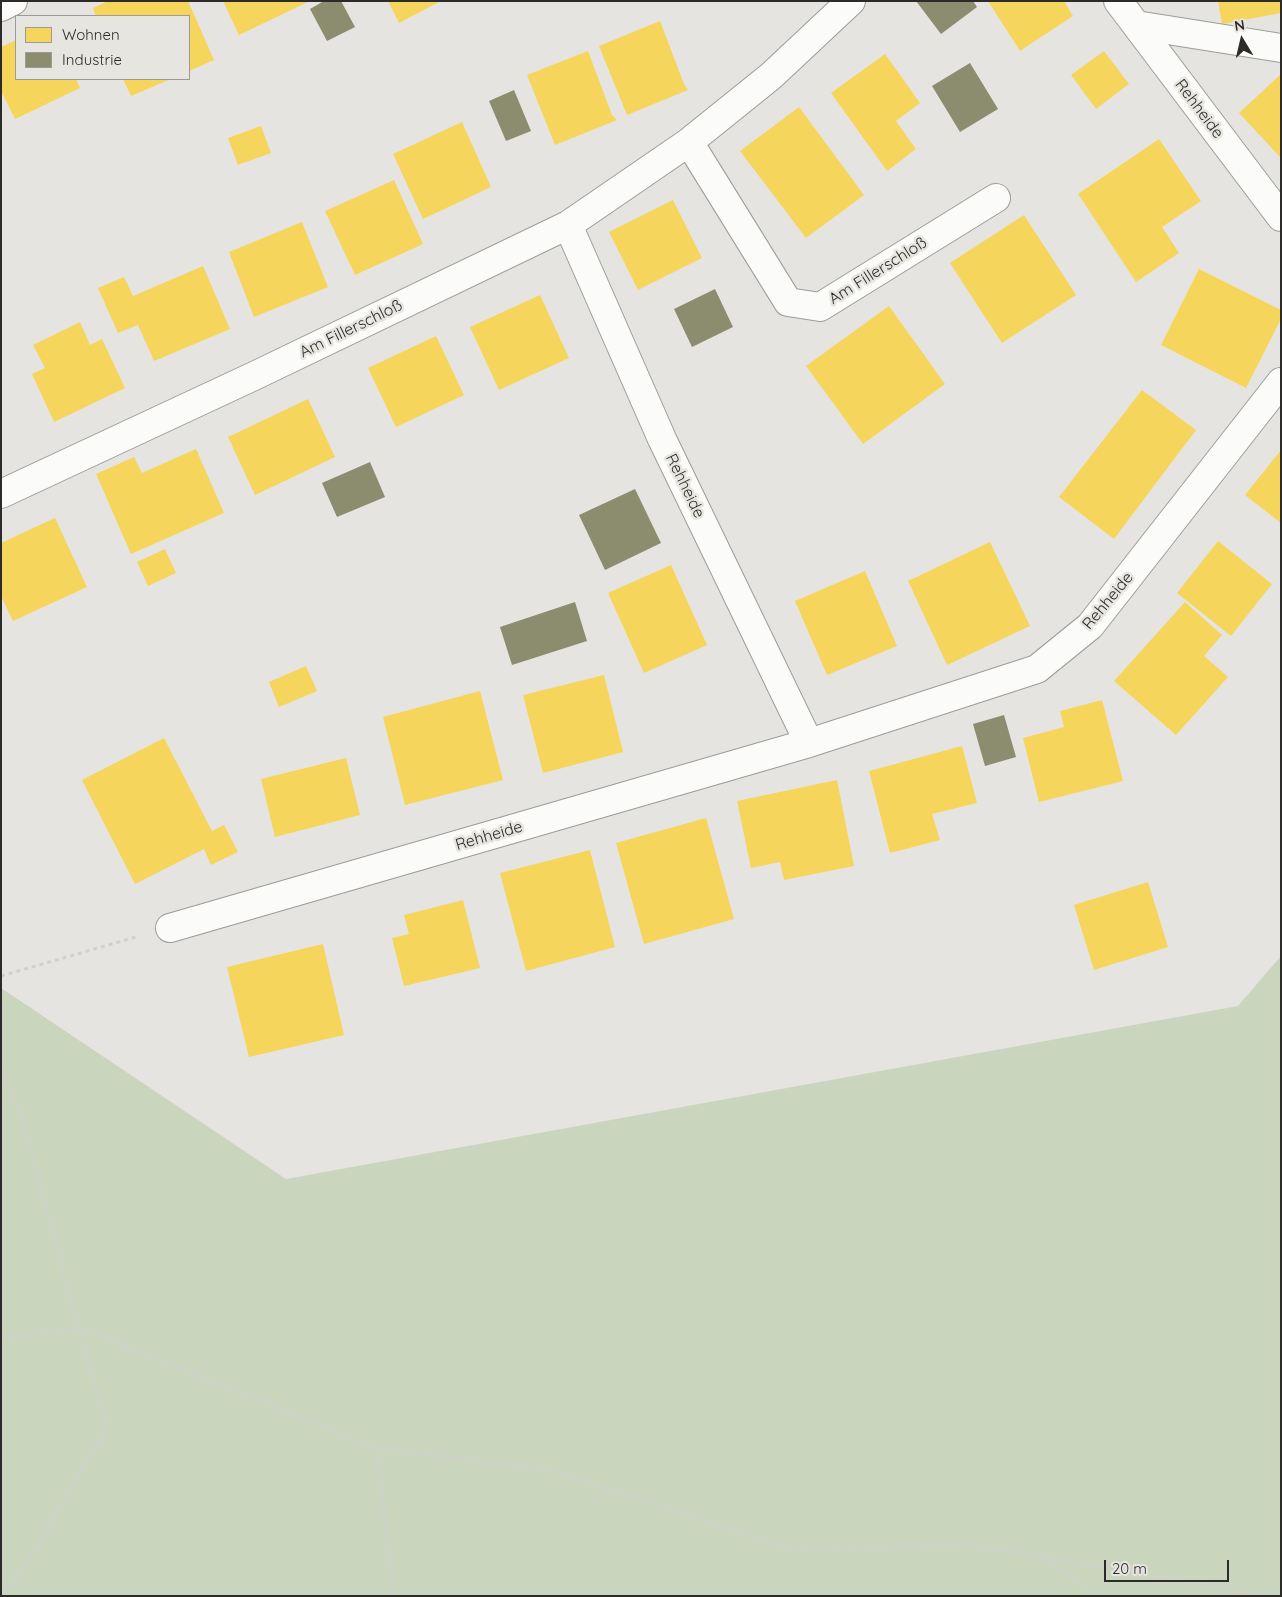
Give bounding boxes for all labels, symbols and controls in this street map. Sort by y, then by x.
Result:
legend [15,15,190,80]
north arrow [1217,15,1267,65]
text: N [1233,15,1246,35]
text: Wohnen [62,25,120,44]
text: Industrie [62,50,122,69]
street label: Rehheide [1171,76,1227,142]
street label: Am Fillerschloß [825,233,931,309]
street label: Am Fillerschloß [296,296,406,362]
street label: Rehheide [661,451,709,521]
street label: Rehheide [1078,568,1138,634]
street label: Rehheide [453,817,525,855]
scale bar [1107,1550,1232,1582]
text: 20 m [1112,1559,1147,1578]

